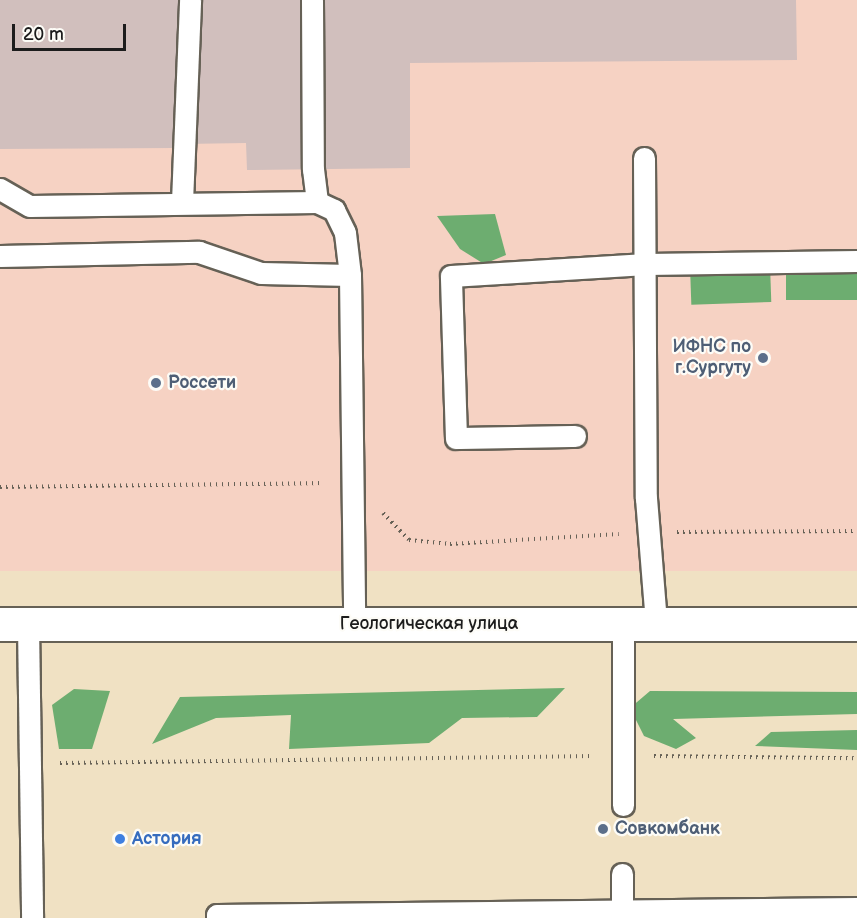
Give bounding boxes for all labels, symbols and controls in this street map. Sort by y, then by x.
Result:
scale bar [15,12,129,50]
text: 20 m [23,24,64,45]
place label: ИФНС по г.Сургуту [673,337,751,380]
marker: ИФНС по г.Сургуту [756,351,770,365]
place label: Россети [168,372,236,394]
marker: Россети [149,376,163,390]
street label: Геологическая улица [340,613,518,635]
place label: Совкомбанк [615,818,720,840]
marker: Совкомбанк [596,822,610,836]
place label: Астория [132,828,202,850]
marker: Астория [113,832,127,846]

